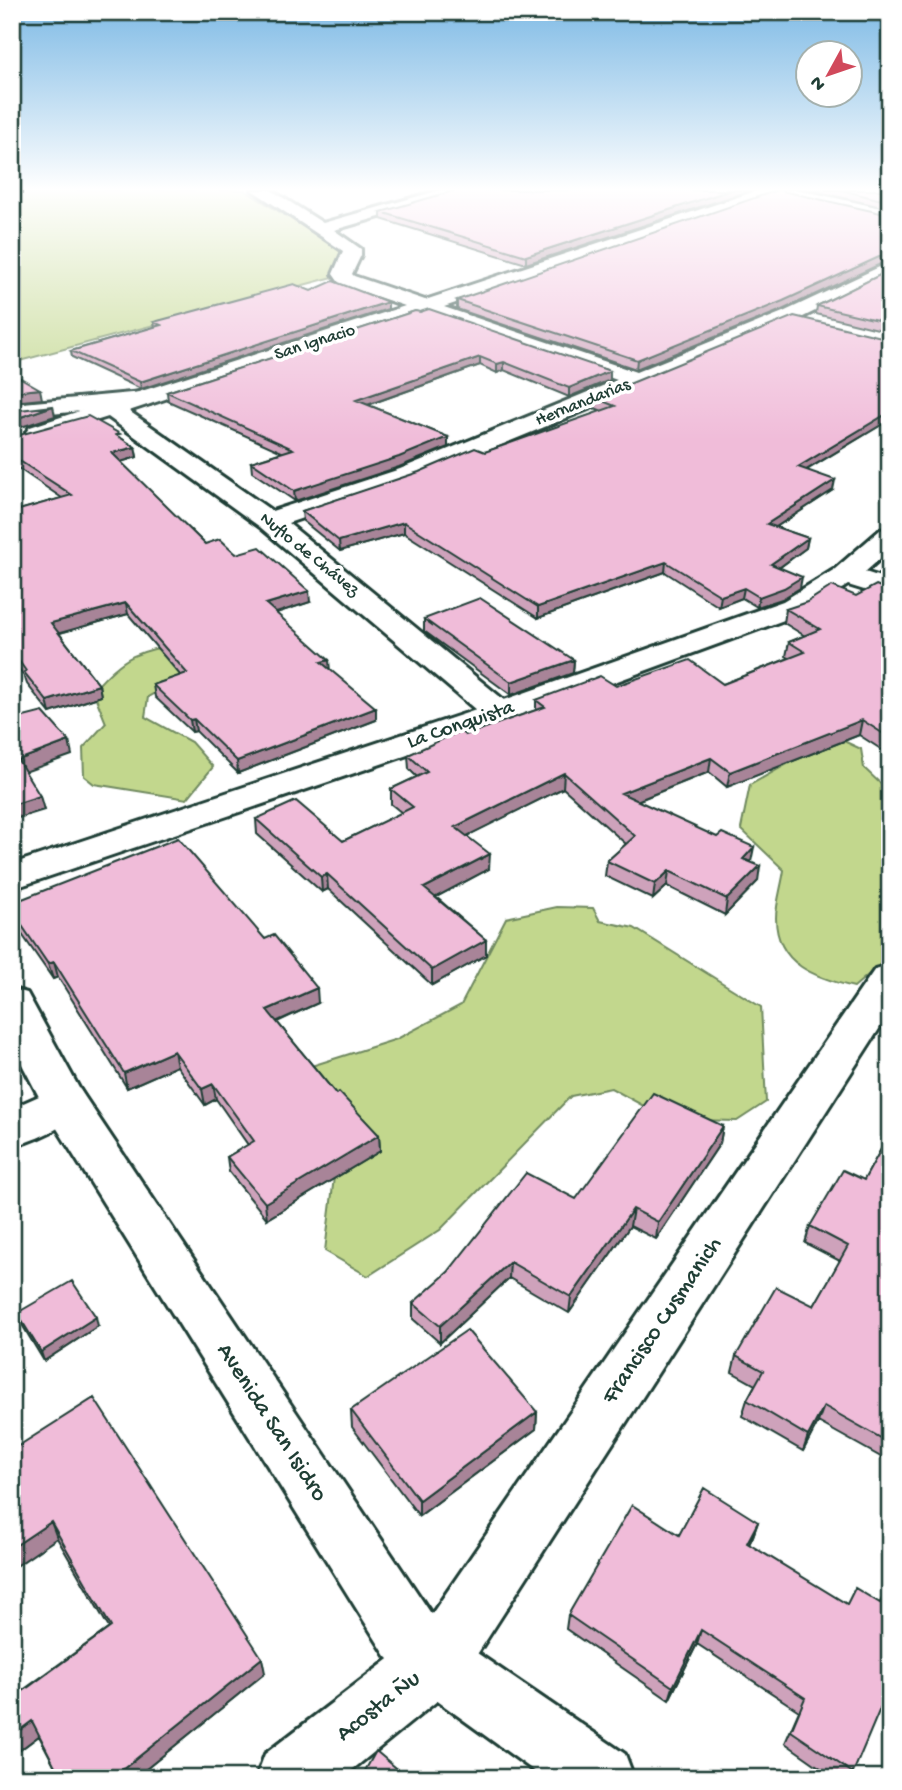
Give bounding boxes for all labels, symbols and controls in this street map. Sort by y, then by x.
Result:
north arrow [794,38,864,108]
text: N [806,71,831,95]
street label: San Ignacio [272,320,358,366]
street label: Hernandarias [532,374,635,432]
street label: Nuflo de Chávez [255,508,364,602]
street label: La Conquista [404,696,519,756]
street label: Francisco Cusmanich [596,1232,730,1411]
street label: Avenida San Isidro [209,1338,333,1508]
street label: Acosta Ñu [331,1665,427,1749]

